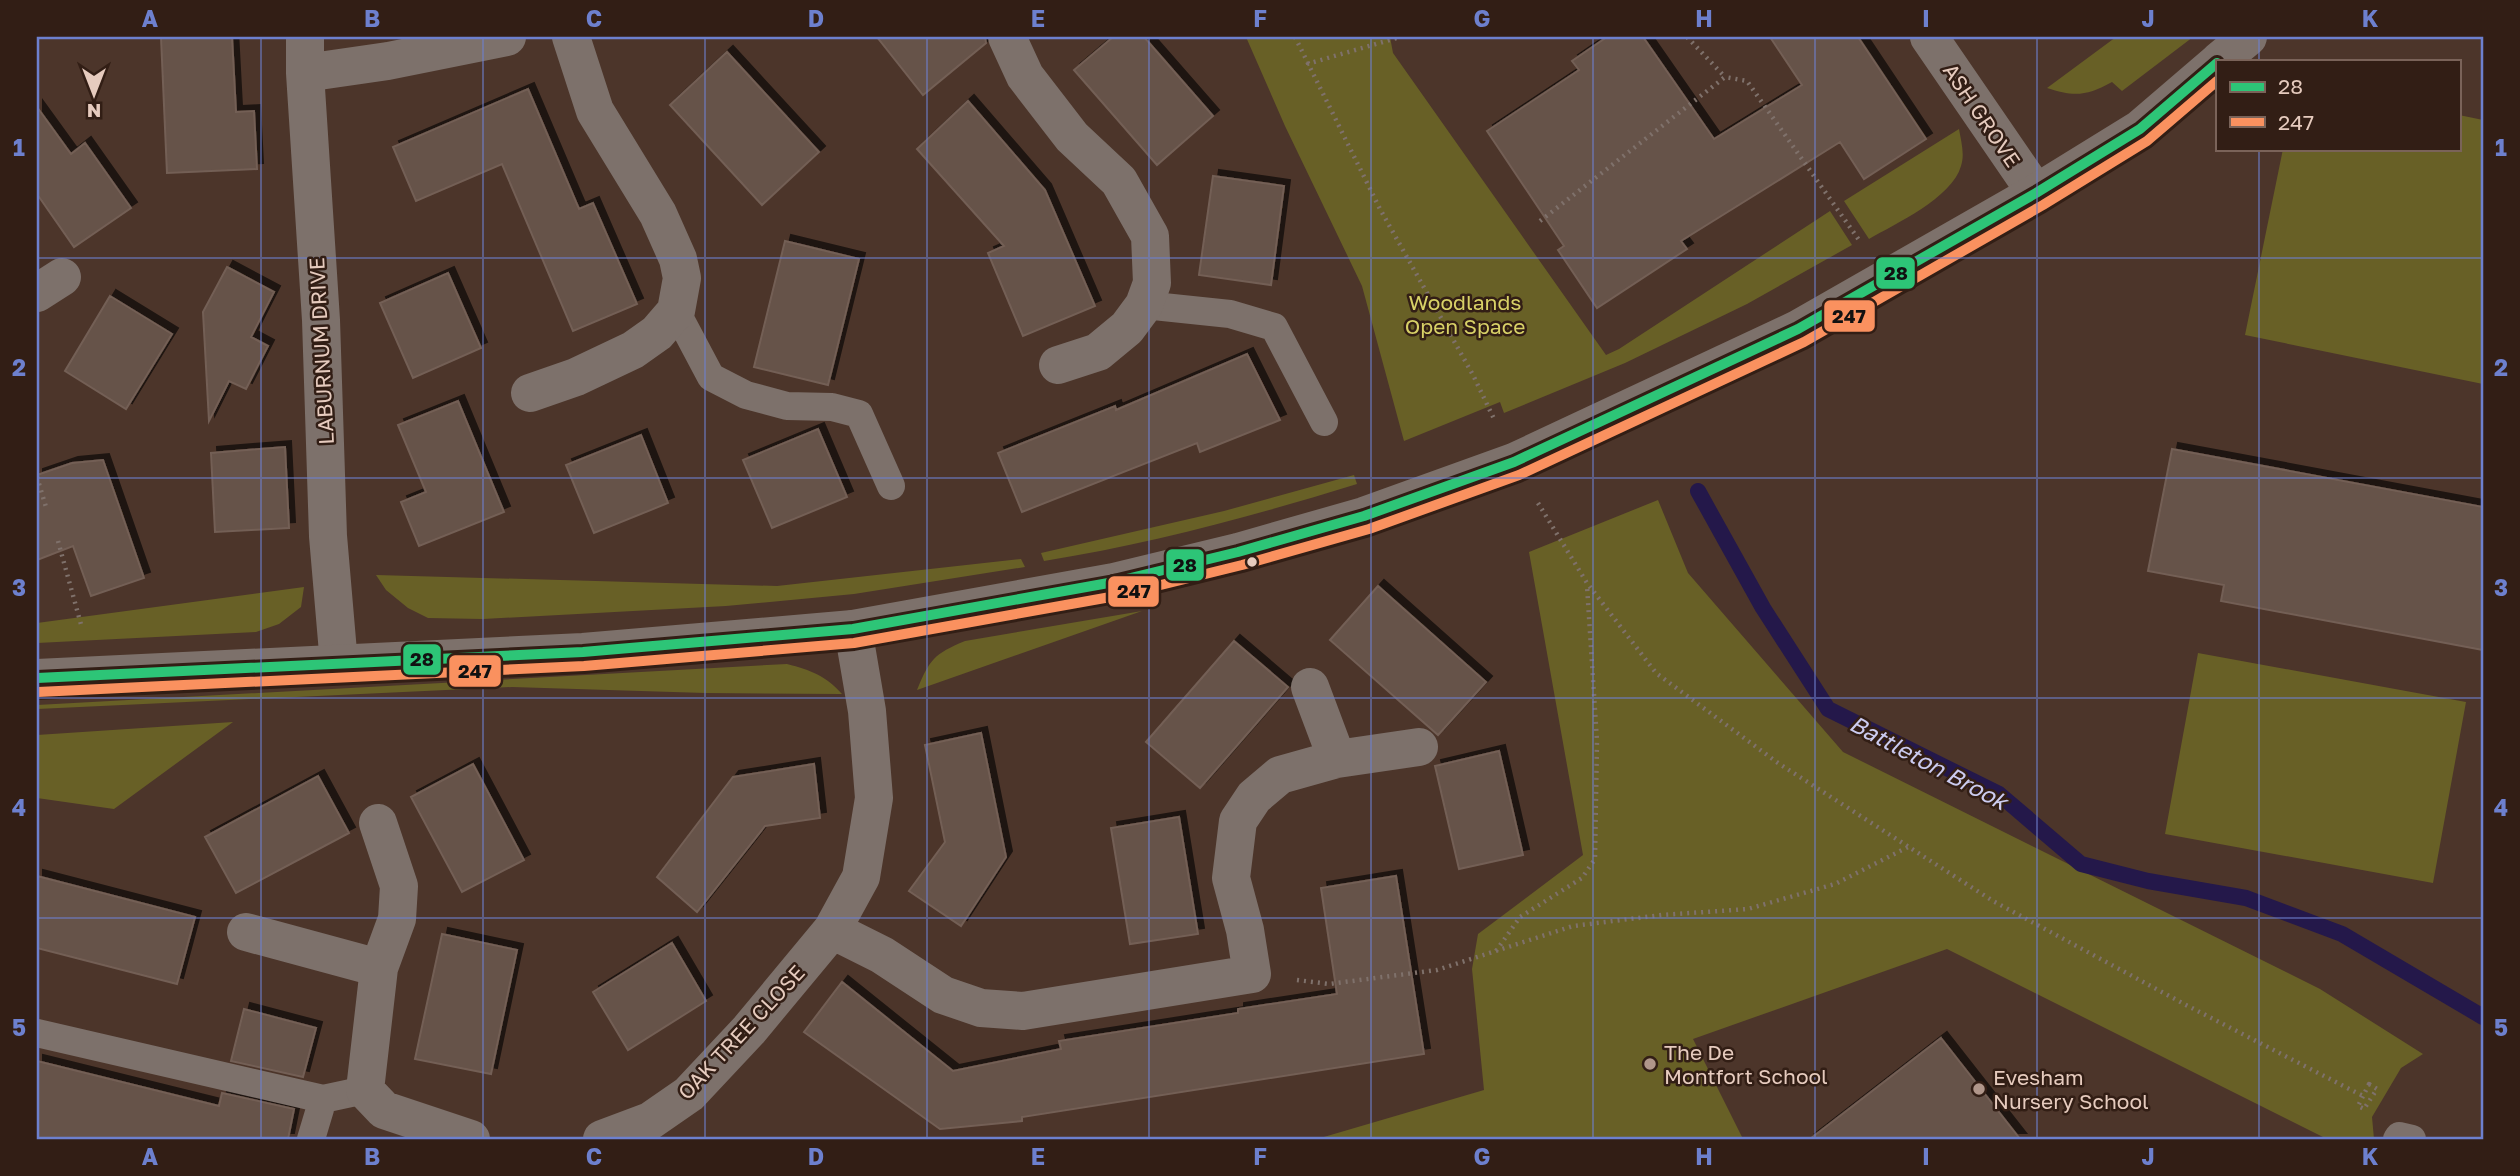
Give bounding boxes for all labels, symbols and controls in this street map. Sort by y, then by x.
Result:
text: A [142,4,159,32]
text: B [364,4,380,32]
text: C [586,4,602,32]
text: D [808,4,824,32]
text: E [1031,4,1045,32]
text: F [1253,4,1267,32]
text: G [1474,4,1490,32]
text: H [1695,4,1713,32]
text: I [1922,4,1930,32]
text: J [2141,4,2155,32]
text: K [2362,4,2379,32]
street label: ASH GROVE [1938,58,2026,172]
north arrow [60,60,130,130]
legend [2216,60,2460,150]
text: 28 [2278,73,2303,99]
text: N [87,100,101,123]
text: 247 [2278,109,2314,135]
text: 1 [13,133,25,161]
text: 1 [2495,133,2507,161]
line badge: 28 [1875,256,1916,290]
street label: LABURNUM DRIVE [303,257,339,445]
text: 28 [1884,261,1908,284]
park label: Woodlands Open Space [1405,289,1525,339]
line badge: 247 [1823,299,1876,333]
text: 247 [1832,304,1866,327]
text: 2 [12,353,26,381]
text: 2 [2494,353,2508,381]
line badge: 28 [1165,548,1205,582]
text: 28 [1173,553,1197,576]
unlabelled marker [1245,555,1259,569]
text: 3 [12,573,26,601]
text: 3 [2494,573,2508,601]
line badge: 247 [1107,575,1160,608]
text: 247 [1117,579,1151,602]
line badge: 28 [402,643,442,676]
text: 28 [410,647,434,670]
line badge: 247 [448,654,502,688]
text: 247 [458,659,492,682]
water label: Battleton Brook [1845,709,2014,816]
text: 4 [12,793,26,821]
text: 4 [2494,793,2508,821]
street label: OAK TREE CLOSE [672,959,810,1105]
text: 5 [12,1013,26,1041]
text: 5 [2494,1013,2508,1041]
place label: The De Montfort School [1664,1039,1828,1089]
marker: The De Montfort School [1642,1056,1658,1072]
place label: Evesham Nursery School [1993,1064,2149,1114]
marker: Evesham Nursery School [1971,1081,1987,1097]
text: A [142,1142,159,1170]
text: B [364,1142,380,1170]
text: C [586,1142,602,1170]
text: D [808,1142,824,1170]
text: E [1031,1142,1045,1170]
text: F [1253,1142,1267,1170]
text: G [1474,1142,1490,1170]
text: H [1695,1142,1713,1170]
text: I [1922,1142,1930,1170]
text: J [2141,1142,2155,1170]
text: K [2362,1142,2379,1170]

